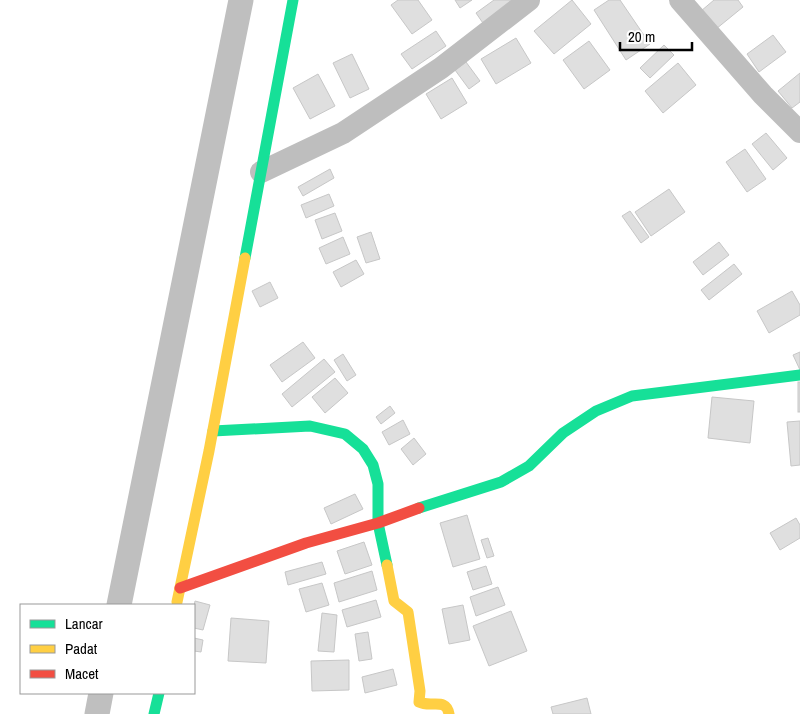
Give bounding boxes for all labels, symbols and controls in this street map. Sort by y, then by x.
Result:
scale bar [620,20,692,52]
text: 20 m [628,26,655,47]
legend [20,604,195,694]
text: Lancar [65,613,103,634]
text: Padat [65,638,98,659]
text: Macet [65,663,99,684]

